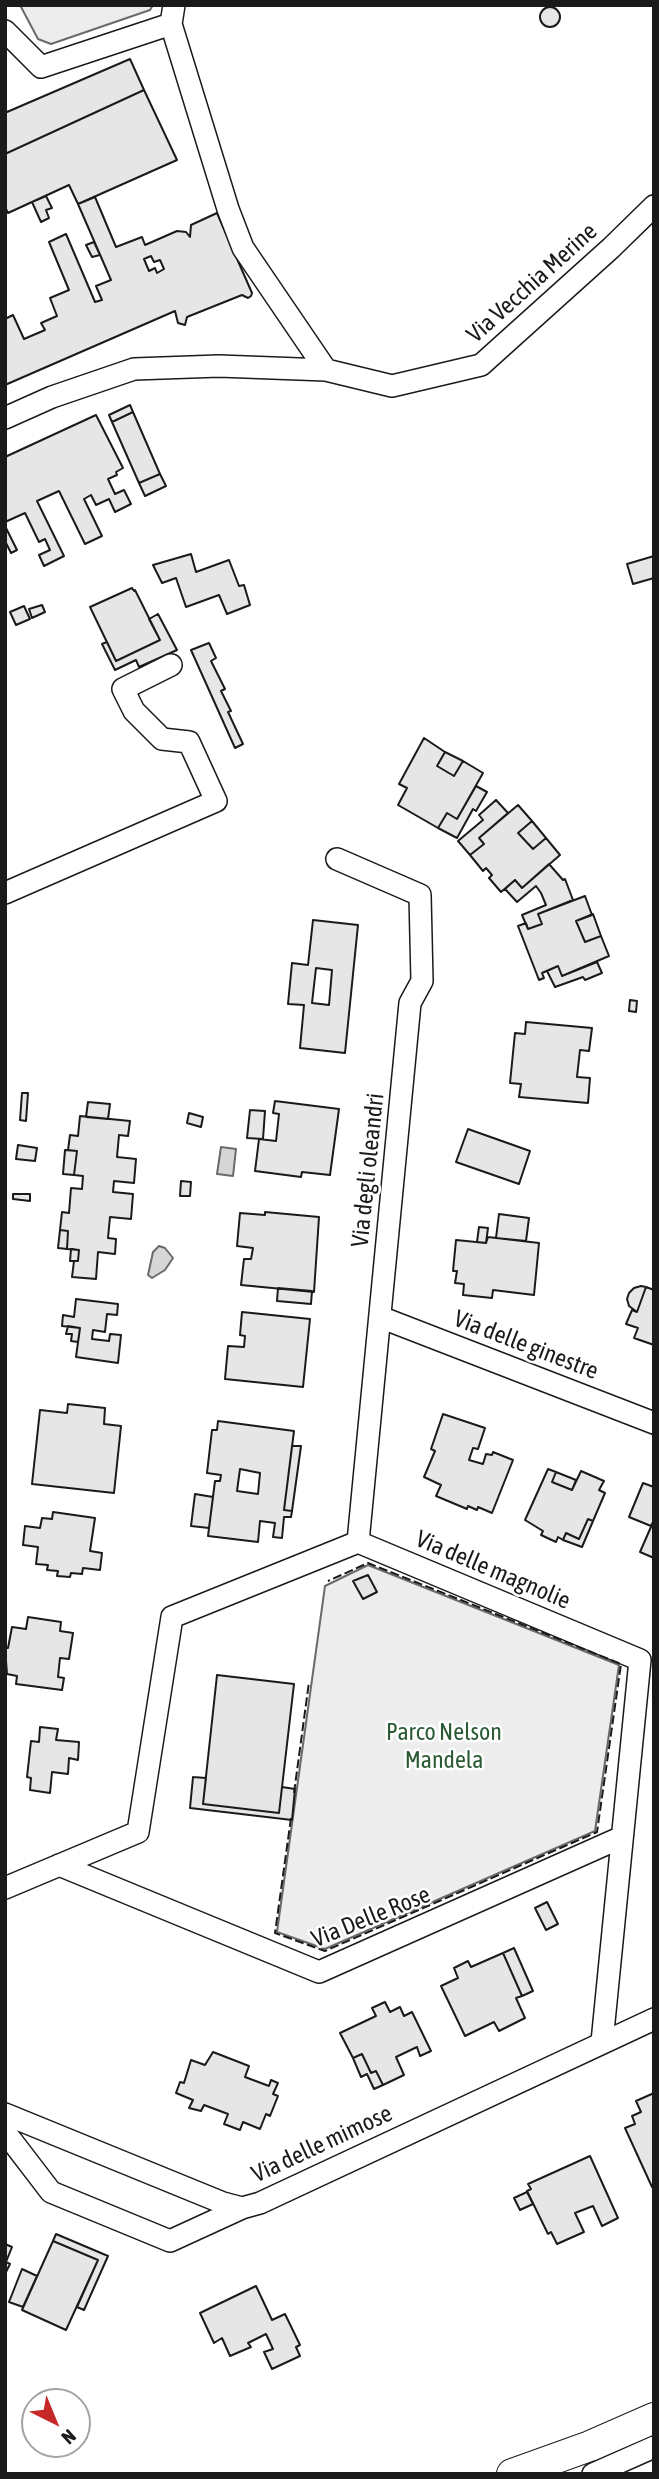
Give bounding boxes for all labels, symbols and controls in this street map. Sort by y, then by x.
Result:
street label: Via Vecchia Merine [461,217,603,349]
street label: Via degli oleandri [346,1092,390,1248]
street label: Via delle ginestre [450,1304,602,1386]
street label: Via delle magnolie [411,1524,575,1616]
park label: Parco Nelson Mandela [386,1718,502,1774]
street label: Via Delle Rose [307,1880,435,1954]
street label: Via delle mimose [247,2099,397,2189]
north arrow [21,2388,91,2458]
text: N [57,2425,81,2449]

